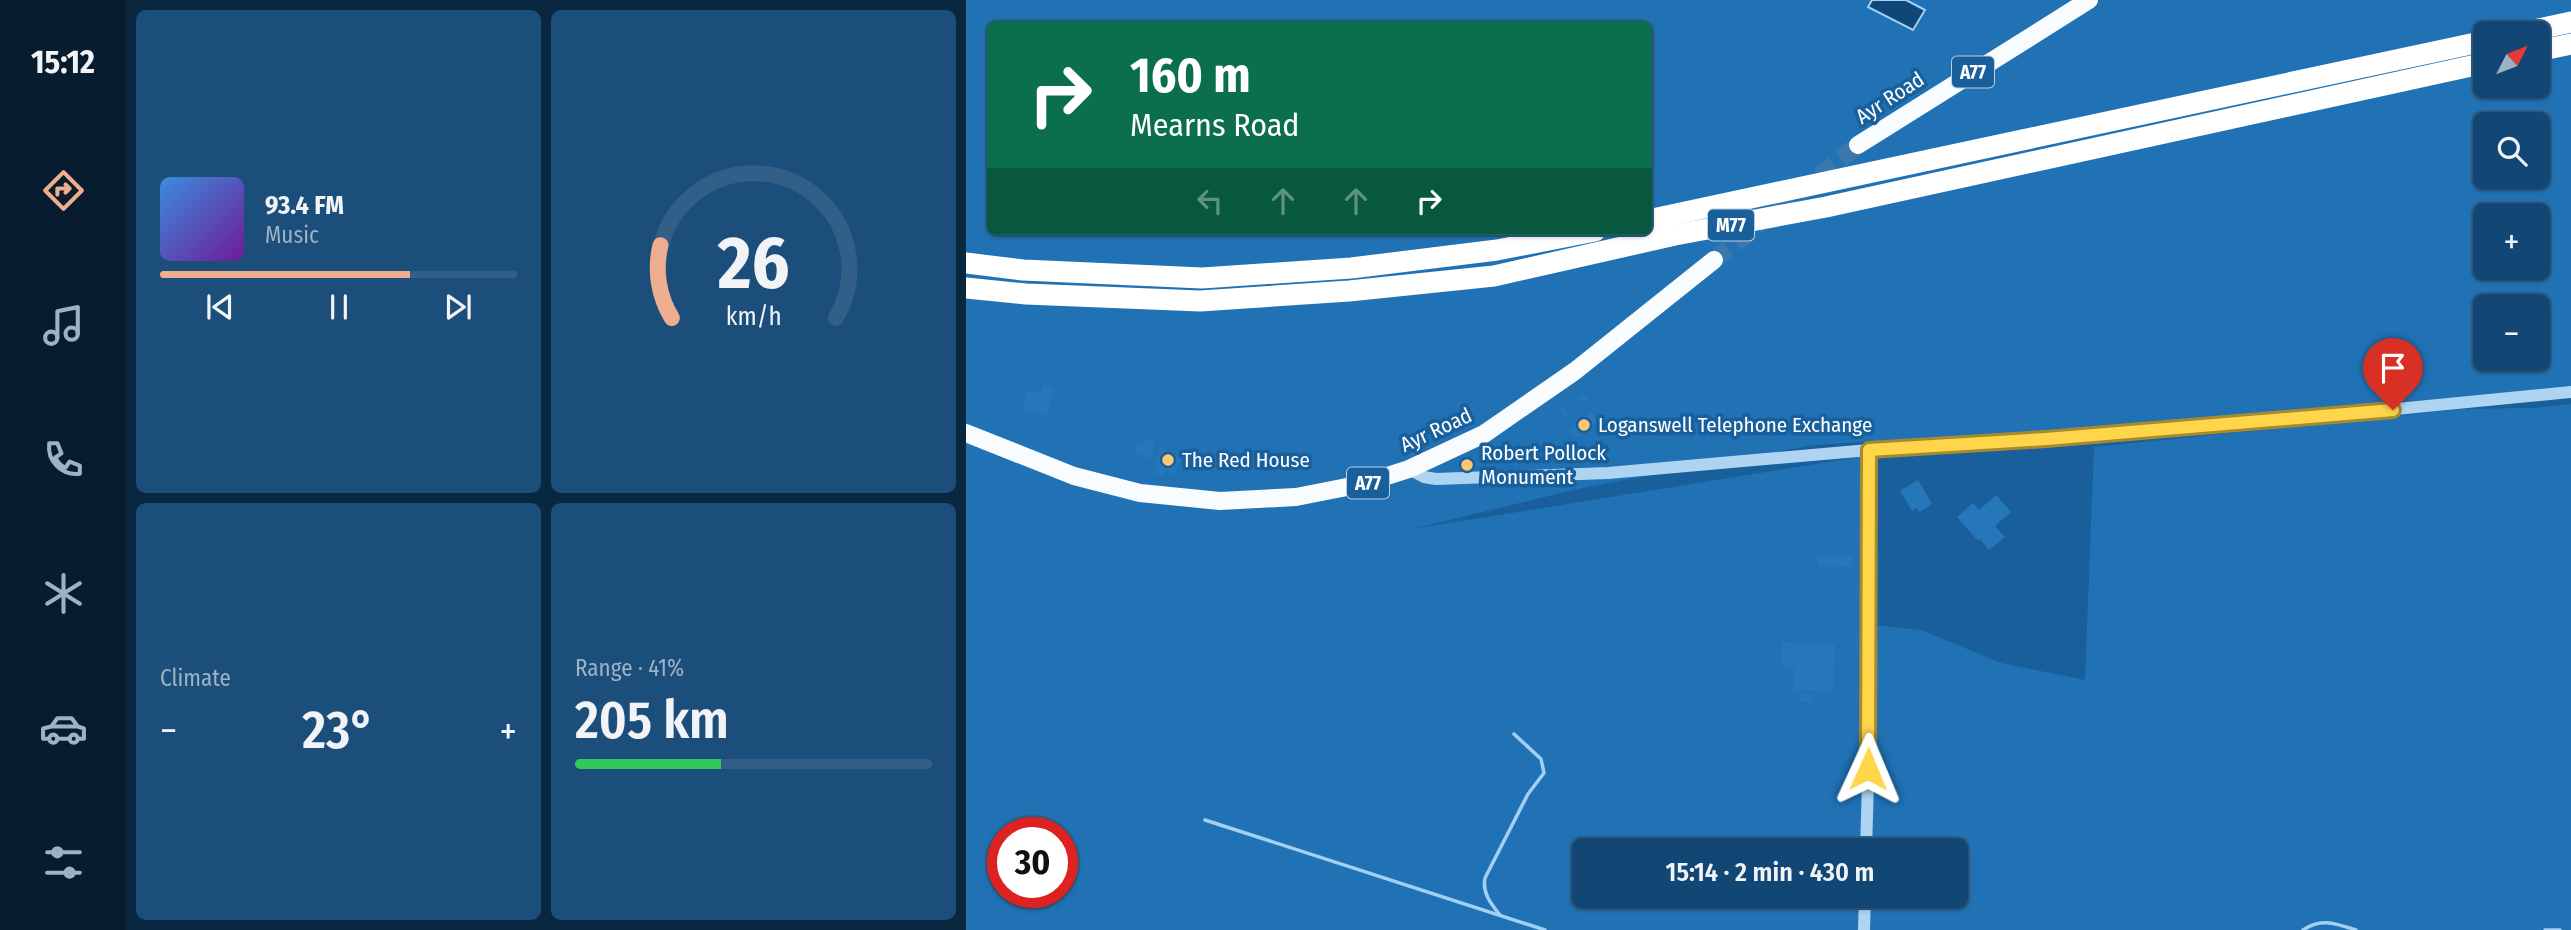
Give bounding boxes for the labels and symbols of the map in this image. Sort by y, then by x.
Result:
north arrow [2473,21,2550,98]
road number: A77 [1952,57,1994,88]
street label: Ayr Road [1851,66,1929,130]
road number: M77 [1708,210,1754,241]
pin [2363,338,2423,410]
street label: Ayr Road [1396,402,1476,458]
place label: Loganswell Telephone Exchange [1598,412,1872,438]
marker: Loganswell Telephone Exchange [1576,417,1592,433]
place label: Robert Pollock Monument [1481,440,1606,490]
place label: The Red House [1182,447,1310,473]
marker: The Red House [1160,452,1176,468]
marker: Robert Pollock Monument [1459,457,1475,473]
road number: A77 [1347,468,1389,498]
position arrow [1831,732,1905,806]
speed limit sign: 30 [987,817,1078,908]

